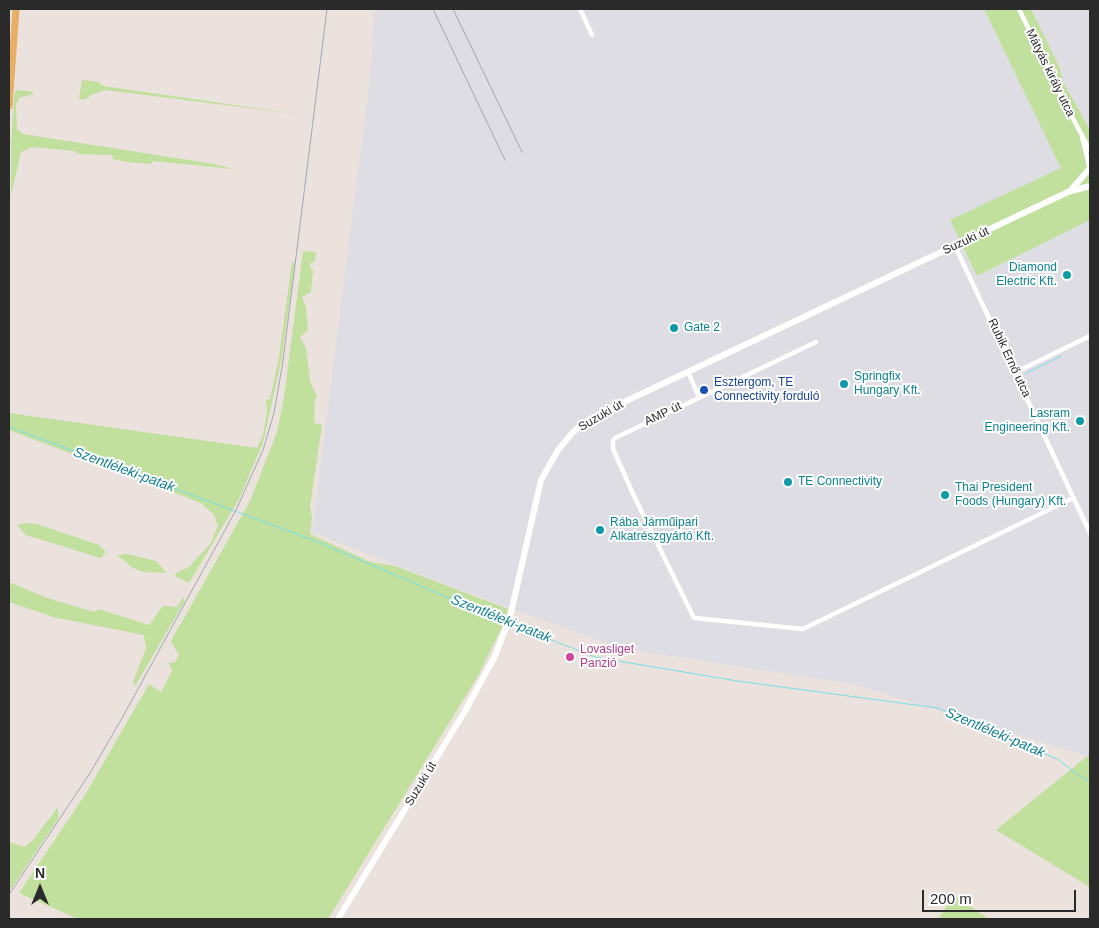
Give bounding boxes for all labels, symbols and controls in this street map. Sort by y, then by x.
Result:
street label: Mátyás király utca [1022,27,1078,119]
street label: Suzuki út [941,224,991,258]
place label: Diamond Electric Kft. [996,261,1057,289]
marker: Diamond Electric Kft. [1061,269,1073,281]
street label: Rubik Ernő utca [984,316,1034,400]
place label: Gate 2 [684,321,720,335]
marker: Gate 2 [668,322,680,334]
place label: Springfix Hungary Kft. [854,370,921,398]
place label: Esztergom, TE Connectivity forduló [714,376,819,404]
marker: Springfix Hungary Kft. [838,378,850,390]
marker: Esztergom, TE Connectivity forduló [698,384,710,396]
street label: Suzuki út [576,397,626,435]
street label: AMP út [642,399,684,429]
place label: Lasram Engineering Kft. [985,407,1070,435]
marker: Lasram Engineering Kft. [1074,415,1086,427]
water label: Szentléleki-patak [71,444,177,496]
place label: TE Connectivity [798,475,882,489]
marker: TE Connectivity [782,476,794,488]
place label: Thai President Foods (Hungary) Kft. [955,481,1066,509]
marker: Thai President Foods (Hungary) Kft. [939,489,951,501]
place label: Rába Járműipari Alkatrészgyártó Kft. [610,516,714,544]
marker: Rába Járműipari Alkatrészgyártó Kft. [594,524,606,536]
water label: Szentléleki-patak [448,591,554,647]
place label: Lovasliget Panzió [580,643,634,671]
marker: Lovasliget Panzió [564,651,576,663]
water label: Szentléleki-patak [943,704,1047,762]
street label: Suzuki út [402,759,440,809]
north arrow [15,863,65,913]
text: N [35,865,45,881]
scale bar [924,880,1078,912]
text: 200 m [930,890,972,907]

